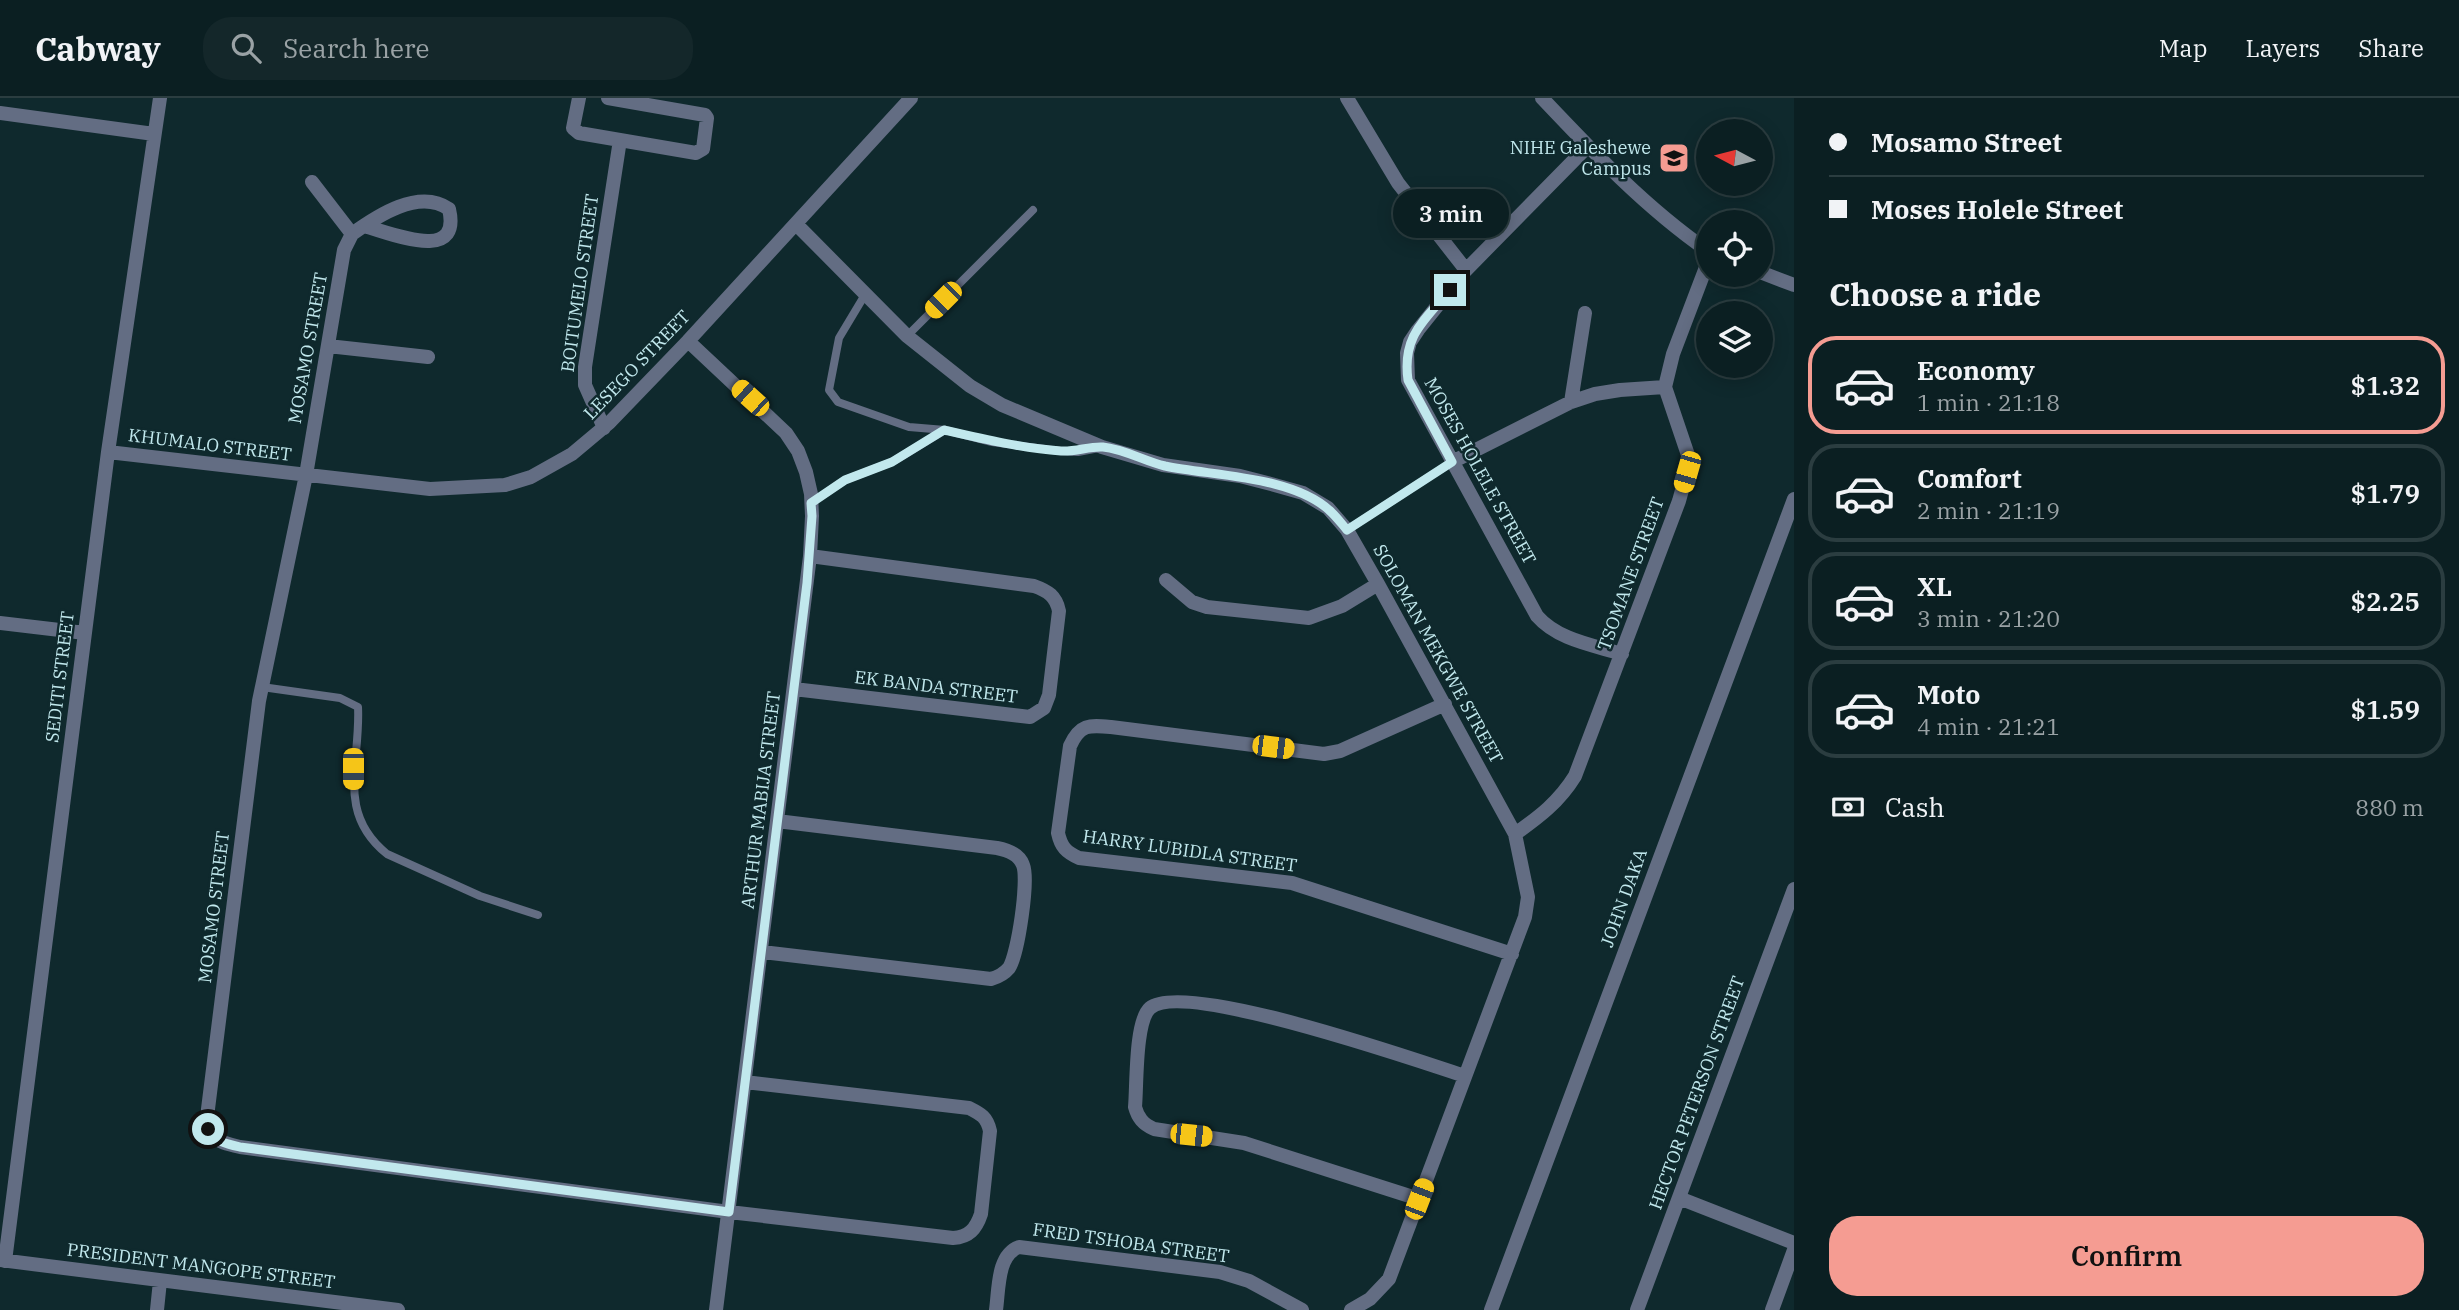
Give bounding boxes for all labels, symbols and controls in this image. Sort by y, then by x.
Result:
search box [203,17,693,80]
text: Cabway [35,27,161,70]
icon: search [227,29,265,67]
text: Search here [283,31,429,65]
text: Map [2159,32,2207,64]
text: Layers [2245,32,2320,64]
text: Share [2358,32,2424,64]
north arrow [1696,119,1773,196]
map controls [1696,119,1773,378]
text: Mosamo Street [1871,125,2062,159]
place label: NIHE Galeshewe Campus [1510,136,1651,180]
school or university icon: NIHE Galeshewe Campus [1657,141,1691,175]
callout: 3 min [1392,188,1508,238]
street label: BOITUMELO STREET [556,192,603,374]
text: Moses Holele Street [1871,192,2123,226]
text: 3 min [1419,198,1483,228]
button: locate [1696,210,1773,287]
street label: MOSAMO STREET [283,270,332,425]
text: Choose a ride [1829,273,2041,315]
route end [1434,274,1466,306]
car [921,278,966,322]
button: layers [1696,301,1773,378]
street label: LESEGO STREET [578,305,695,424]
text: Economy [1917,353,2035,387]
icon: car [1833,354,1896,417]
text: $1.32 [2351,368,2420,402]
street label: MOSES HOLELE STREET [1419,373,1542,568]
car [728,376,773,420]
text: 1 min · 21:18 [1917,387,2060,417]
street label: KHUMALO STREET [127,423,293,466]
car [1672,449,1703,495]
text: Comfort [1917,461,2022,495]
icon: car [1833,462,1896,525]
text: $1.79 [2351,476,2420,510]
street label: TSOMANE STREET [1592,494,1669,654]
text: 2 min · 21:19 [1917,495,2060,525]
street label: SOLOMAN MEKGWE STREET [1368,540,1509,768]
text: XL [1917,569,1952,603]
icon: car [1833,570,1896,633]
text: $2.25 [2351,584,2420,618]
text: 3 min · 21:20 [1917,603,2060,633]
street label: SEDITI STREET [40,610,79,744]
street label: EK BANDA STREET [853,665,1019,708]
text: Moto [1917,677,1980,711]
icon: car [1833,678,1896,741]
street label: ARTHUR MABIJA STREET [736,690,785,910]
text: $1.59 [2351,692,2420,726]
text: 4 min · 21:21 [1917,711,2060,741]
car [1251,734,1296,760]
car [343,748,364,790]
icon: cash [1829,788,1867,826]
text: Cash [1885,790,1945,824]
text: 880 m [2355,792,2424,822]
street label: HARRY LUBIDLA STREET [1081,824,1299,877]
street label: MOSAMO STREET [193,829,234,984]
street label: JOHN DAKA [1595,845,1652,950]
street label: HECTOR PETERSON STREET [1643,973,1750,1213]
route start [192,1113,224,1145]
car [1170,1122,1213,1148]
car [1402,1176,1437,1222]
button: Confirm [1829,1216,2424,1296]
street label: FRED TSHOBA STREET [1031,1217,1231,1268]
street label: PRESIDENT MANGOPE STREET [66,1238,337,1293]

